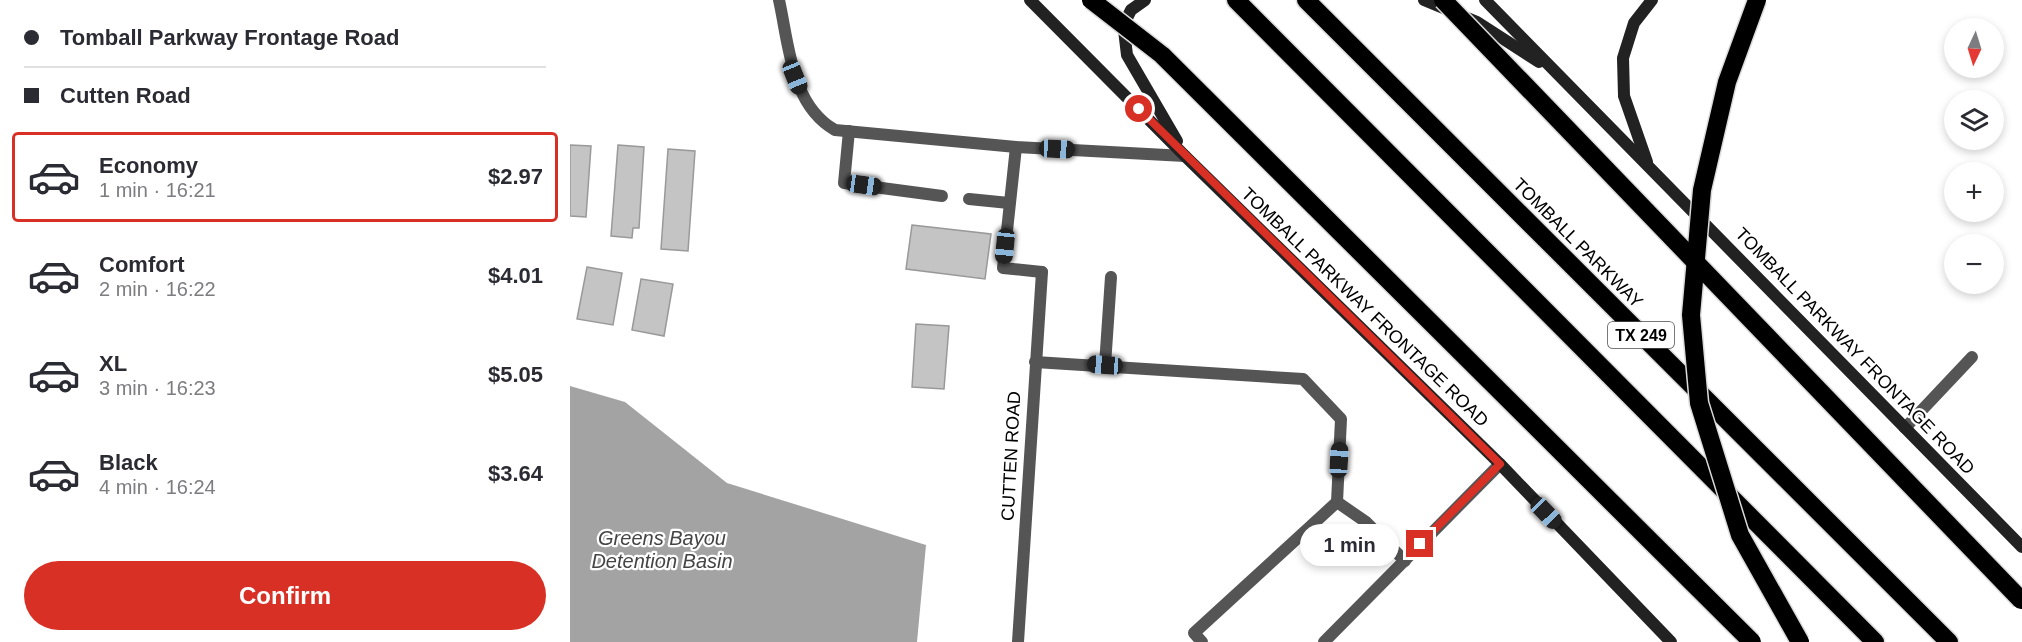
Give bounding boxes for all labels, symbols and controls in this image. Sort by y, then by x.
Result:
north arrow [1944,18,2004,78]
map controls [1944,18,2004,294]
text: Tomball Parkway Frontage Road [60,25,399,50]
car [780,57,810,97]
text: Cutten Road [60,83,191,108]
button: layers [1944,90,2004,150]
route start [1125,95,1152,122]
car [1039,139,1075,159]
icon: car [27,150,81,204]
text: Economy [99,153,198,178]
button: + [1944,162,2004,222]
text: $2.97 [488,164,543,189]
car [845,174,883,196]
street label: TOMBALL PARKWAY [1509,174,1647,312]
text: 1 min · 16:21 [99,179,216,201]
street label: TOMBALL PARKWAY FRONTAGE ROAD [1238,183,1492,431]
street label: TOMBALL PARKWAY FRONTAGE ROAD [1731,224,1979,478]
car [994,227,1016,265]
button: − [1944,234,2004,294]
icon: car [27,249,81,303]
text: Comfort [99,252,185,277]
text: $4.01 [488,263,543,288]
text: 2 min · 16:22 [99,278,216,300]
road number: TX 249 [1608,322,1674,348]
icon: car [27,348,81,402]
text: XL [99,351,127,376]
car [1086,355,1124,375]
text: $5.05 [488,362,543,387]
text: 3 min · 16:23 [99,377,216,399]
street label: CUTTEN ROAD [998,391,1024,521]
car [1329,442,1349,478]
icon: car [27,447,81,501]
text: Black [99,450,158,475]
text: $3.64 [488,461,543,486]
text: 4 min · 16:24 [99,476,216,498]
car [1527,494,1565,532]
callout: 1 min [1300,523,1399,565]
water label: Greens Bayou Detention Basin [591,527,733,572]
route end [1406,530,1433,557]
text: 1 min [1323,534,1376,556]
button: Confirm [24,561,546,630]

